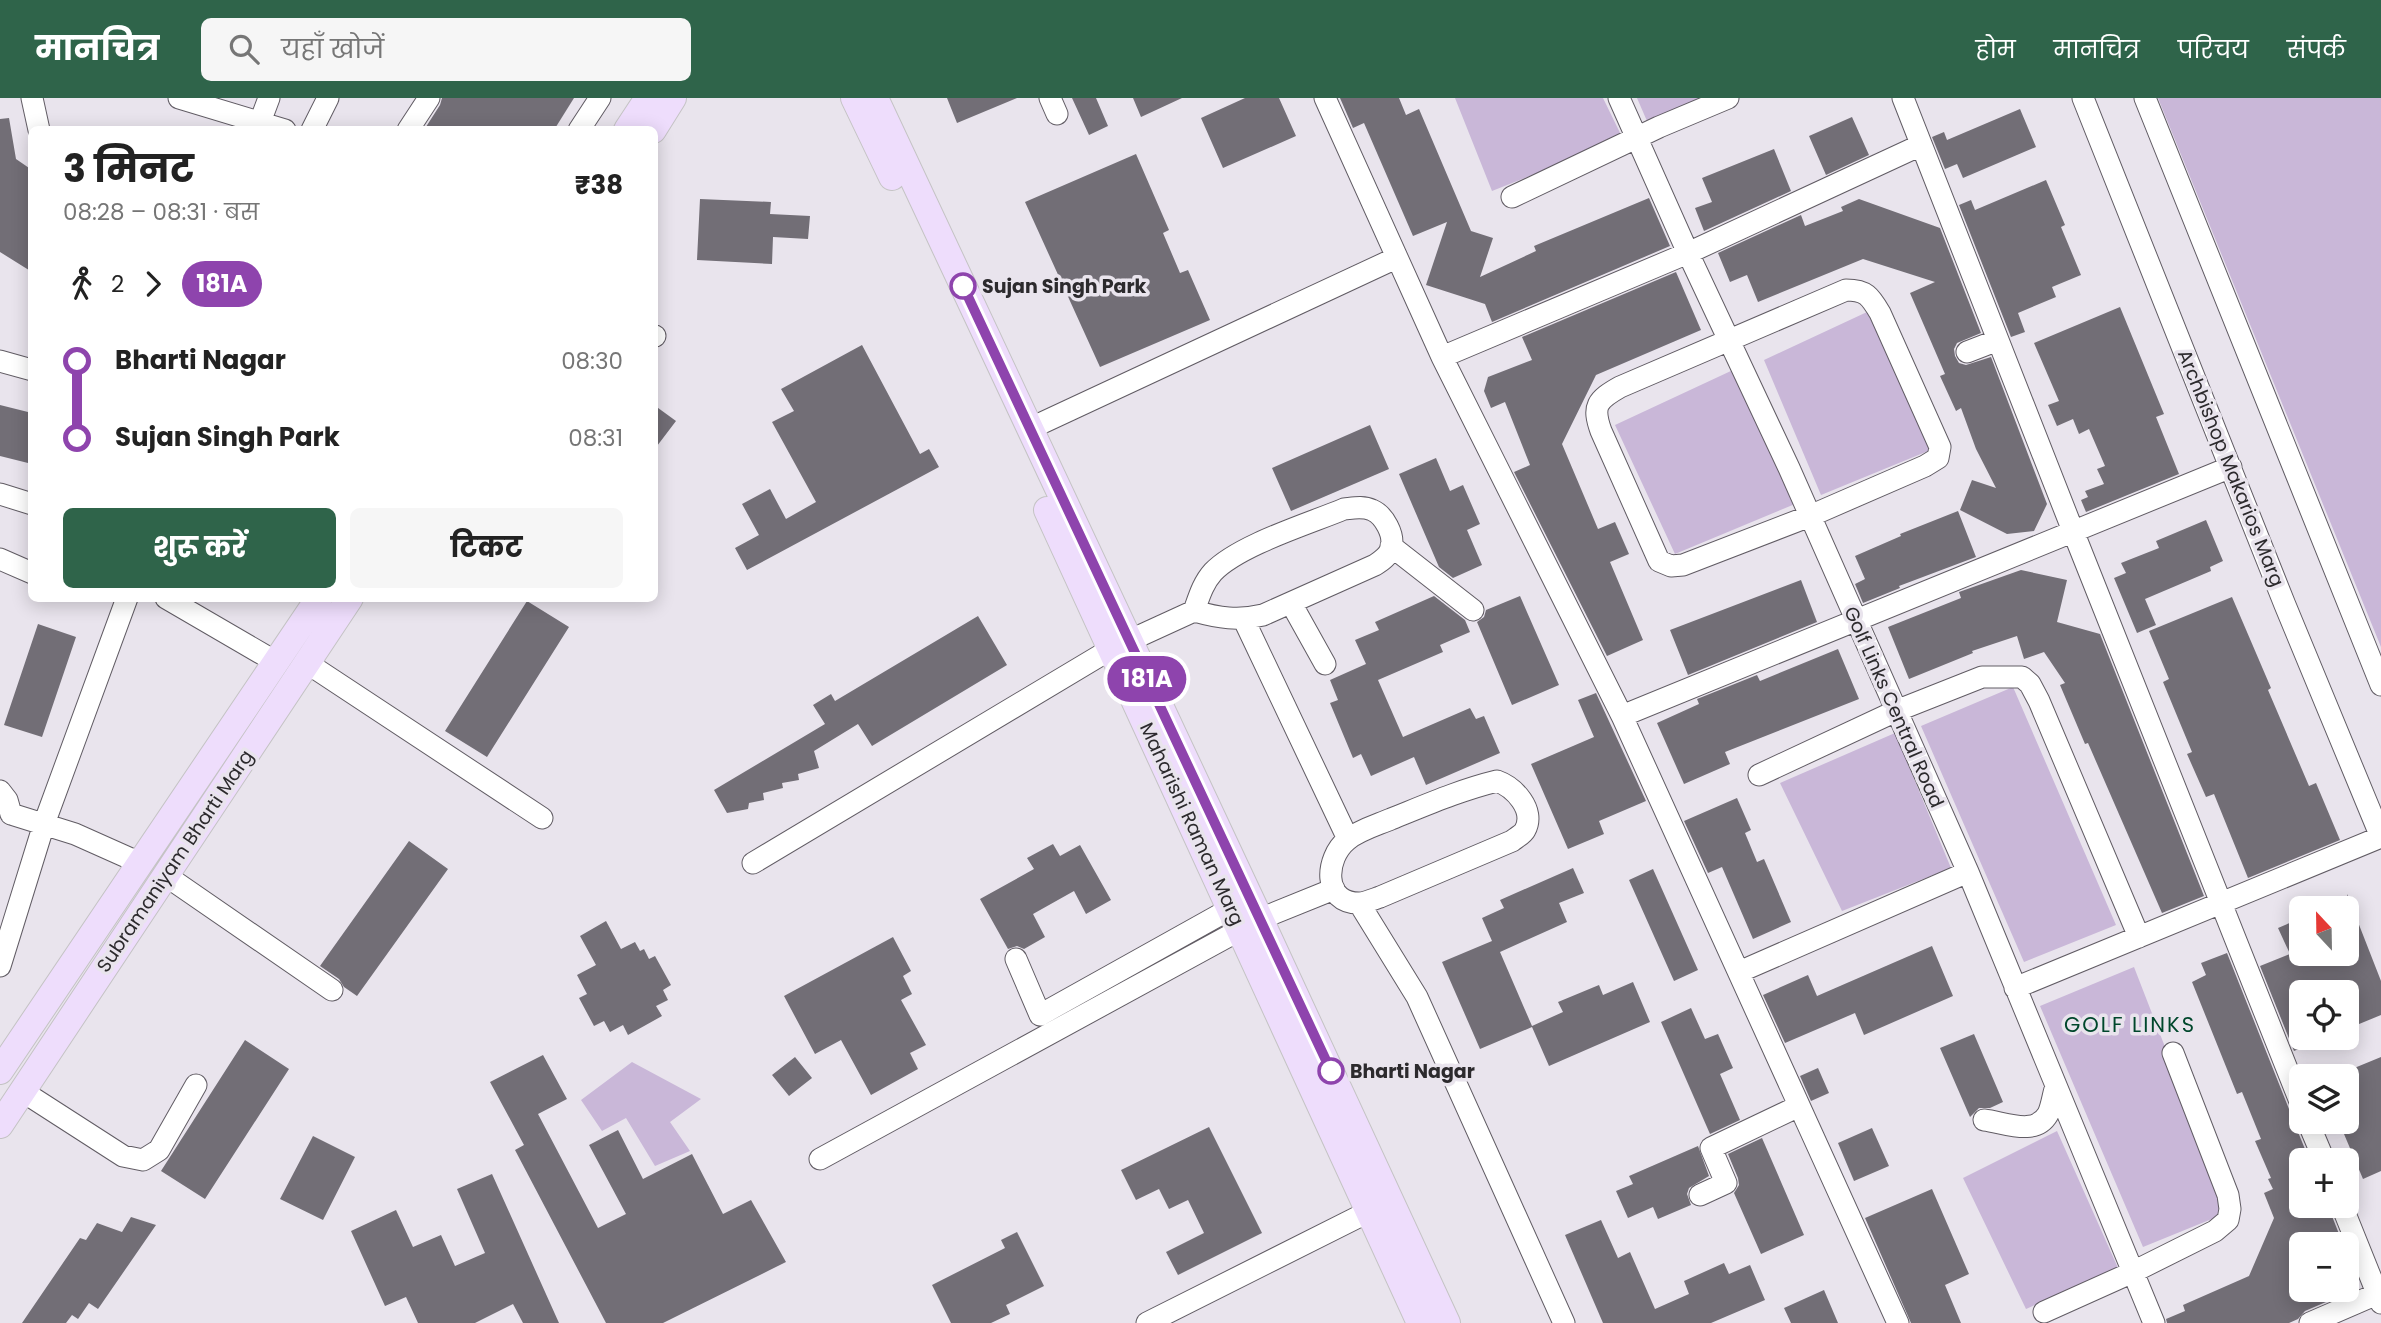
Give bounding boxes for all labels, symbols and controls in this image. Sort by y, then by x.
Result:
search box [201,18,691,81]
text: मानचित्र [35,25,159,72]
icon: search [225,30,263,68]
text: यहाँ खोजें [281,31,384,67]
text: होम [1976,33,2016,66]
text: मानचित्र [2054,33,2140,66]
text: परिचय [2178,33,2249,66]
text: संपर्क [2287,33,2346,66]
text: 3 मिनट [63,142,194,195]
text: ₹38 [575,167,623,203]
text: 08:28 – 08:31 · बस [63,196,259,228]
icon: walk [63,265,101,303]
icon: forward [134,265,172,303]
text: 181A [196,267,248,300]
text: 2 [111,268,124,300]
marker: Sujan Singh Park [950,273,976,299]
place label: Sujan Singh Park [982,273,1147,300]
text: Bharti Nagar [115,342,286,378]
text: 08:30 [561,345,623,377]
street label: Archbishop Makarios Marg [2171,346,2291,590]
text: Sujan Singh Park [115,419,340,455]
text: 08:31 [568,422,623,454]
button: शुरू करें [63,508,336,588]
button: टिकट [350,508,623,588]
street label: Golf Links Central Road [1837,602,1951,812]
line badge: 181A [1098,656,1196,702]
text: 181A [1121,662,1173,695]
street label: Maharishi Raman Marg [1133,718,1251,930]
street label: Subramaniyam Bharti Marg [90,744,260,978]
north arrow [2289,896,2359,966]
map controls [2289,896,2359,1302]
button: locate [2289,980,2359,1050]
district label: GOLF LINKS [2064,1010,2196,1039]
marker: Bharti Nagar [1318,1058,1344,1084]
place label: Bharti Nagar [1350,1058,1475,1085]
button: layers [2289,1064,2359,1134]
button: + [2289,1148,2359,1218]
button: − [2289,1232,2359,1302]

